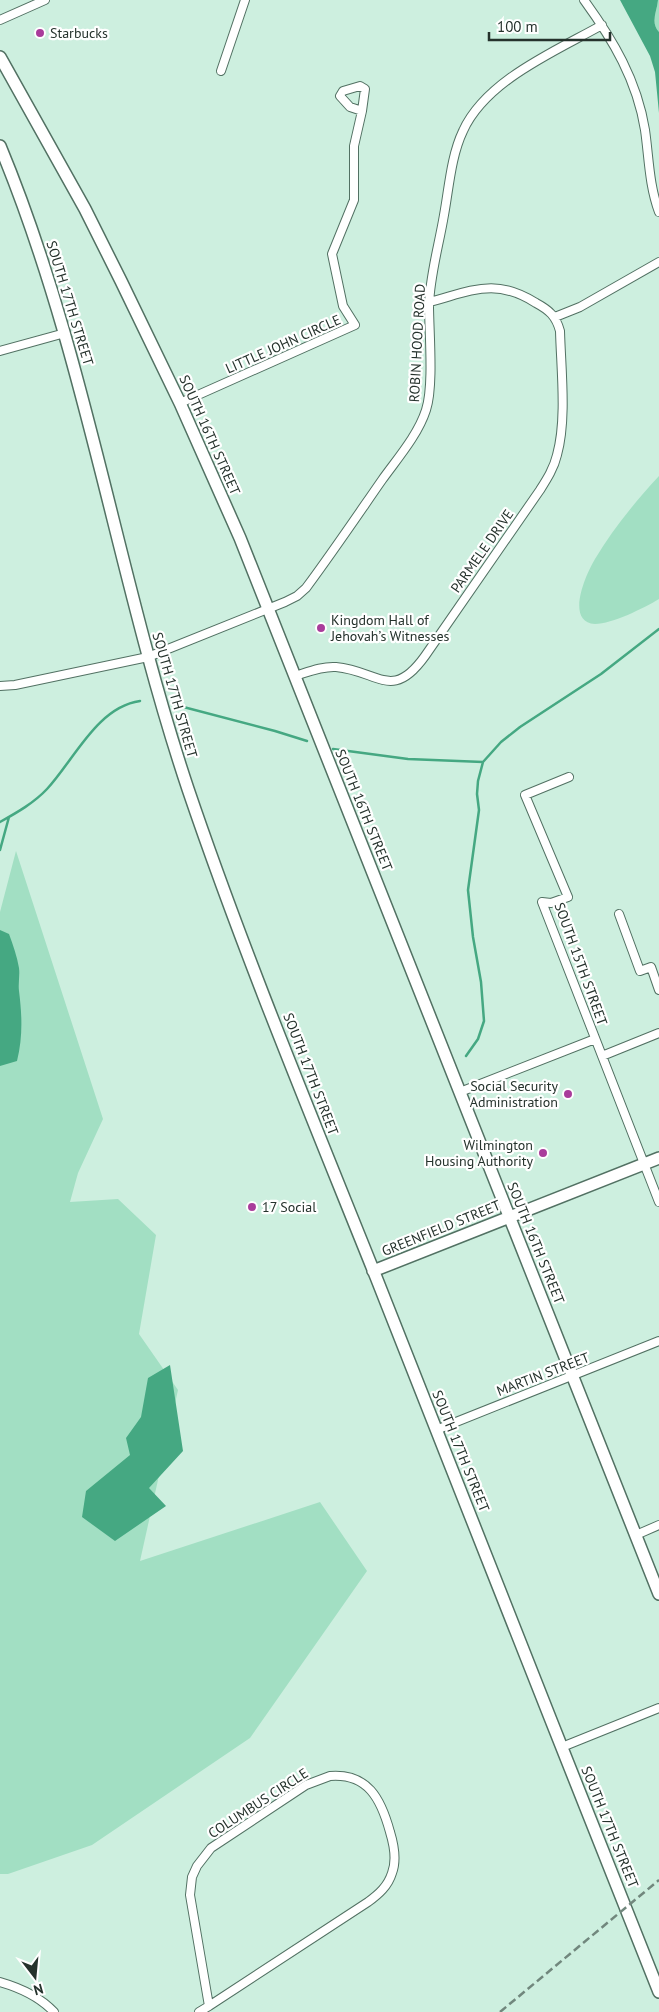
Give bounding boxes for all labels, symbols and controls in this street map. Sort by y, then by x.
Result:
scale bar [489,10,610,42]
text: 100 m [497,17,538,36]
place label: Starbucks [50,24,108,42]
marker: Starbucks [34,27,46,39]
street label: SOUTH 17TH STREET [42,238,98,368]
street label: ROBIN HOOD ROAD [405,283,429,403]
street label: LITTLE JOHN CIRCLE [223,310,343,378]
street label: SOUTH 16TH STREET [175,372,245,498]
street label: PARMELE DRIVE [447,506,517,596]
place label: Kingdom Hall of Jehovah’s Witnesses [330,611,450,645]
marker: Kingdom Hall of Jehovah’s Witnesses [315,622,327,634]
street label: SOUTH 17TH STREET [148,630,202,760]
street label: SOUTH 16TH STREET [331,747,397,874]
street label: SOUTH 15TH STREET [550,900,612,1028]
street label: SOUTH 17TH STREET [279,1010,343,1138]
place label: Social Security Administration [470,1077,558,1111]
marker: Social Security Administration [562,1088,574,1100]
place label: Wilmington Housing Authority [425,1136,533,1170]
marker: Wilmington Housing Authority [537,1147,549,1159]
street label: SOUTH 16TH STREET [503,1180,569,1307]
street label: GREENFIELD STREET [379,1196,503,1260]
place label: 17 Social [262,1198,316,1216]
marker: 17 Social [246,1201,258,1213]
street label: MARTIN STREET [494,1348,592,1400]
street label: SOUTH 17TH STREET [428,1388,494,1515]
street label: COLUMBUS CIRCLE [205,1764,311,1842]
street label: SOUTH 17TH STREET [577,1764,643,1891]
north arrow [10,1952,60,2002]
text: N [32,1980,45,1999]

